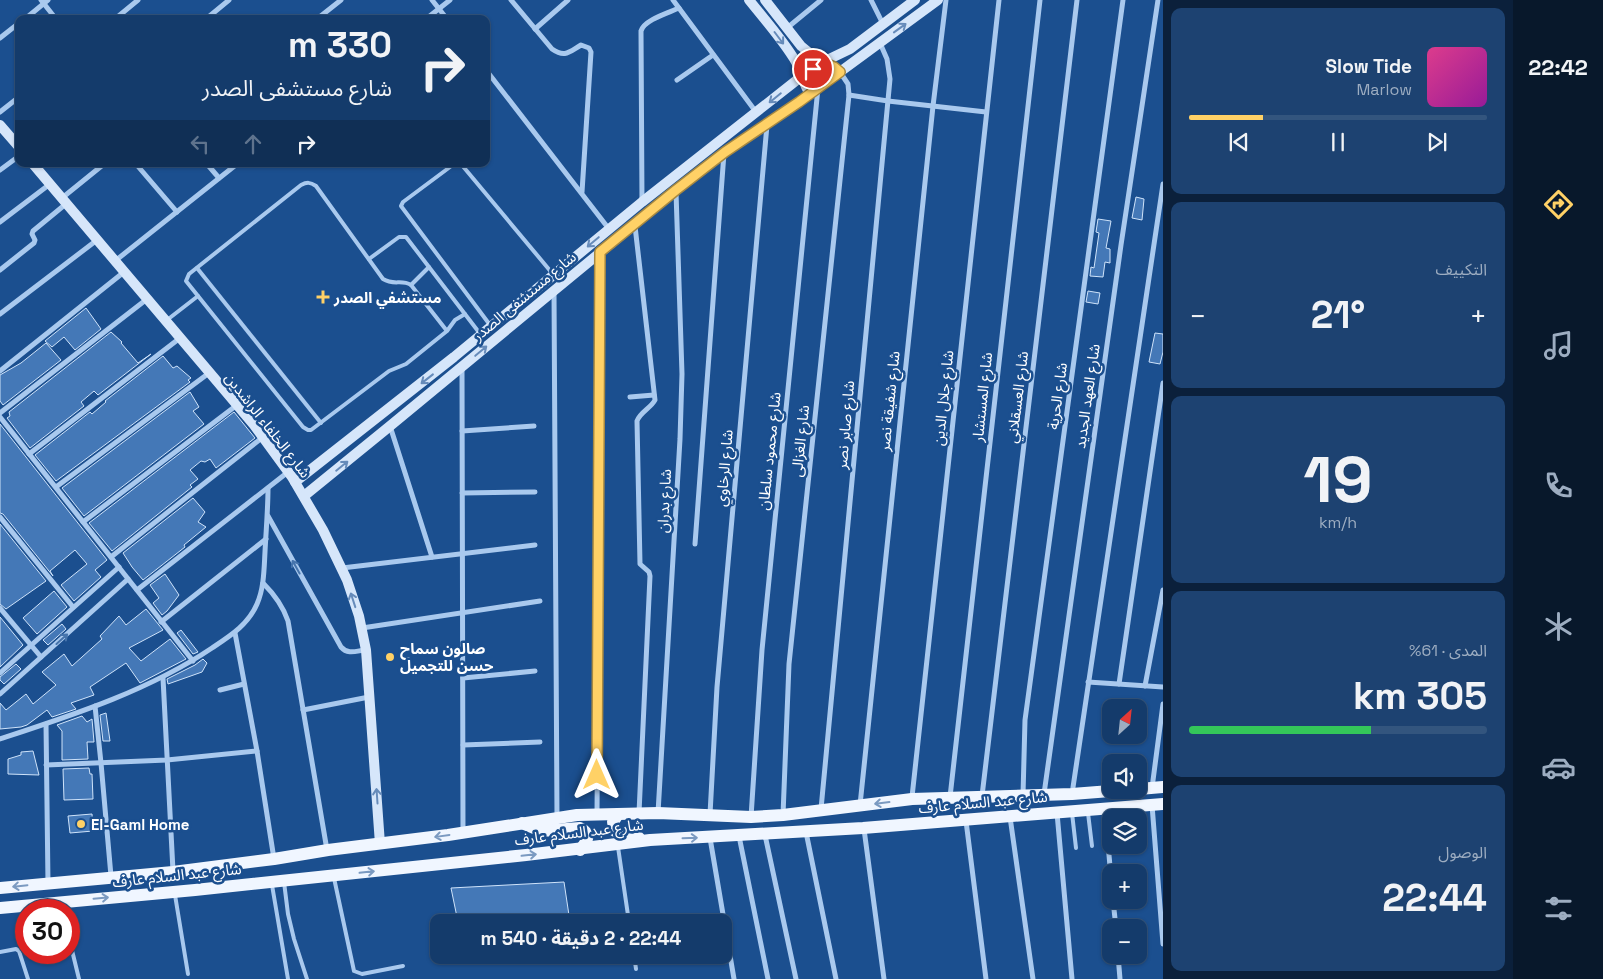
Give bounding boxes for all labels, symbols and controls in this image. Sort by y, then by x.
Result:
text: 330 m [288,23,392,67]
one-way arrow [893,23,907,33]
one-way arrow [774,31,784,45]
icon: right [410,35,475,100]
pin [792,48,834,90]
text: 22:42 [1528,53,1588,81]
text: Slow Tide [1326,54,1412,79]
icon: arrive [799,55,827,83]
text: شارع مستشفى الصدر [202,74,392,102]
text: Marlow [1356,79,1412,100]
one-way arrow [769,93,782,104]
icon: previous [1225,128,1253,156]
icon: pause [1324,128,1352,156]
icon: next [1423,128,1451,156]
icon: left [186,130,214,158]
icon: ahead [239,130,267,158]
icon: right [292,130,320,158]
icon: directions [1541,187,1576,222]
one-way arrow [587,237,600,248]
street label: شارع مستشفى الصدر [467,247,582,348]
text: التكييف [1435,259,1487,280]
place label: مستشفي الصدر [333,288,442,309]
marker: مستشفي الصدر [316,290,330,304]
text: 21° [1311,291,1365,339]
text: − [1189,298,1206,334]
text: + [1470,298,1487,334]
icon: music [1541,328,1576,363]
street label: شارع العهد الجديد [1070,342,1107,450]
one-way arrow [474,346,487,357]
street label: شارع جلال الدين [929,349,960,447]
street label: شارع شفيقة نصر [874,350,907,453]
street label: شارع العسقلاني [1002,350,1035,444]
street label: شارع المستشار [968,351,999,444]
street label: شارع الحرية [1043,361,1074,431]
street label: شارع الخلفاء الراشدين [219,369,315,483]
one-way arrow [420,374,434,384]
street label: شارع صابر نصر [832,380,861,471]
street label: شارع محمود سلطان [753,391,788,511]
street label: شارع الغزالى [787,404,816,478]
street label: شارع الرخاوي [711,428,740,508]
text: 19 [1303,438,1373,521]
one-way arrow [335,460,348,471]
street label: شارع بدران [653,468,678,534]
icon: phone [1541,468,1576,503]
text: km/h [1319,512,1357,533]
one-way arrow [291,560,300,575]
one-way arrow [348,593,358,609]
icon: climate [1541,609,1576,644]
one-way arrow [56,633,69,644]
place label: صالون سماح حسن للتجميل [400,639,494,675]
text: المدى · 61% [1409,640,1487,661]
marker: صالون سماح حسن للتجميل [384,651,396,663]
text: 305 km [1353,672,1487,720]
north arrow [1102,699,1148,744]
map controls [1102,699,1147,964]
position arrow [570,748,622,800]
icon: car [1541,750,1576,785]
button: sound [1102,754,1147,799]
street label: شارع عبد السلام عارف [918,787,1049,820]
one-way arrow [372,788,382,804]
one-way arrow [874,798,890,808]
button: layers [1102,809,1147,854]
place label: El-Gaml Home [91,815,190,834]
street label: شارع عبد السلام عارف [513,815,645,852]
marker: El-Gaml Home [75,818,87,830]
one-way arrow [434,831,450,841]
one-way arrow [682,833,698,843]
text: الوصول [1438,842,1487,863]
one-way arrow [520,850,536,860]
street label: شارع عبد السلام عارف [112,859,243,894]
button: + [1102,864,1147,909]
one-way arrow [359,867,375,877]
text: 22:44 [1382,874,1487,922]
one-way arrow [12,881,28,891]
icon: filters [1541,891,1576,926]
one-way arrow [93,894,109,903]
speed limit sign: 30 [15,899,80,964]
button: − [1102,919,1147,964]
text: 22:44 · 2 دقيقة · 540 m [481,926,681,951]

